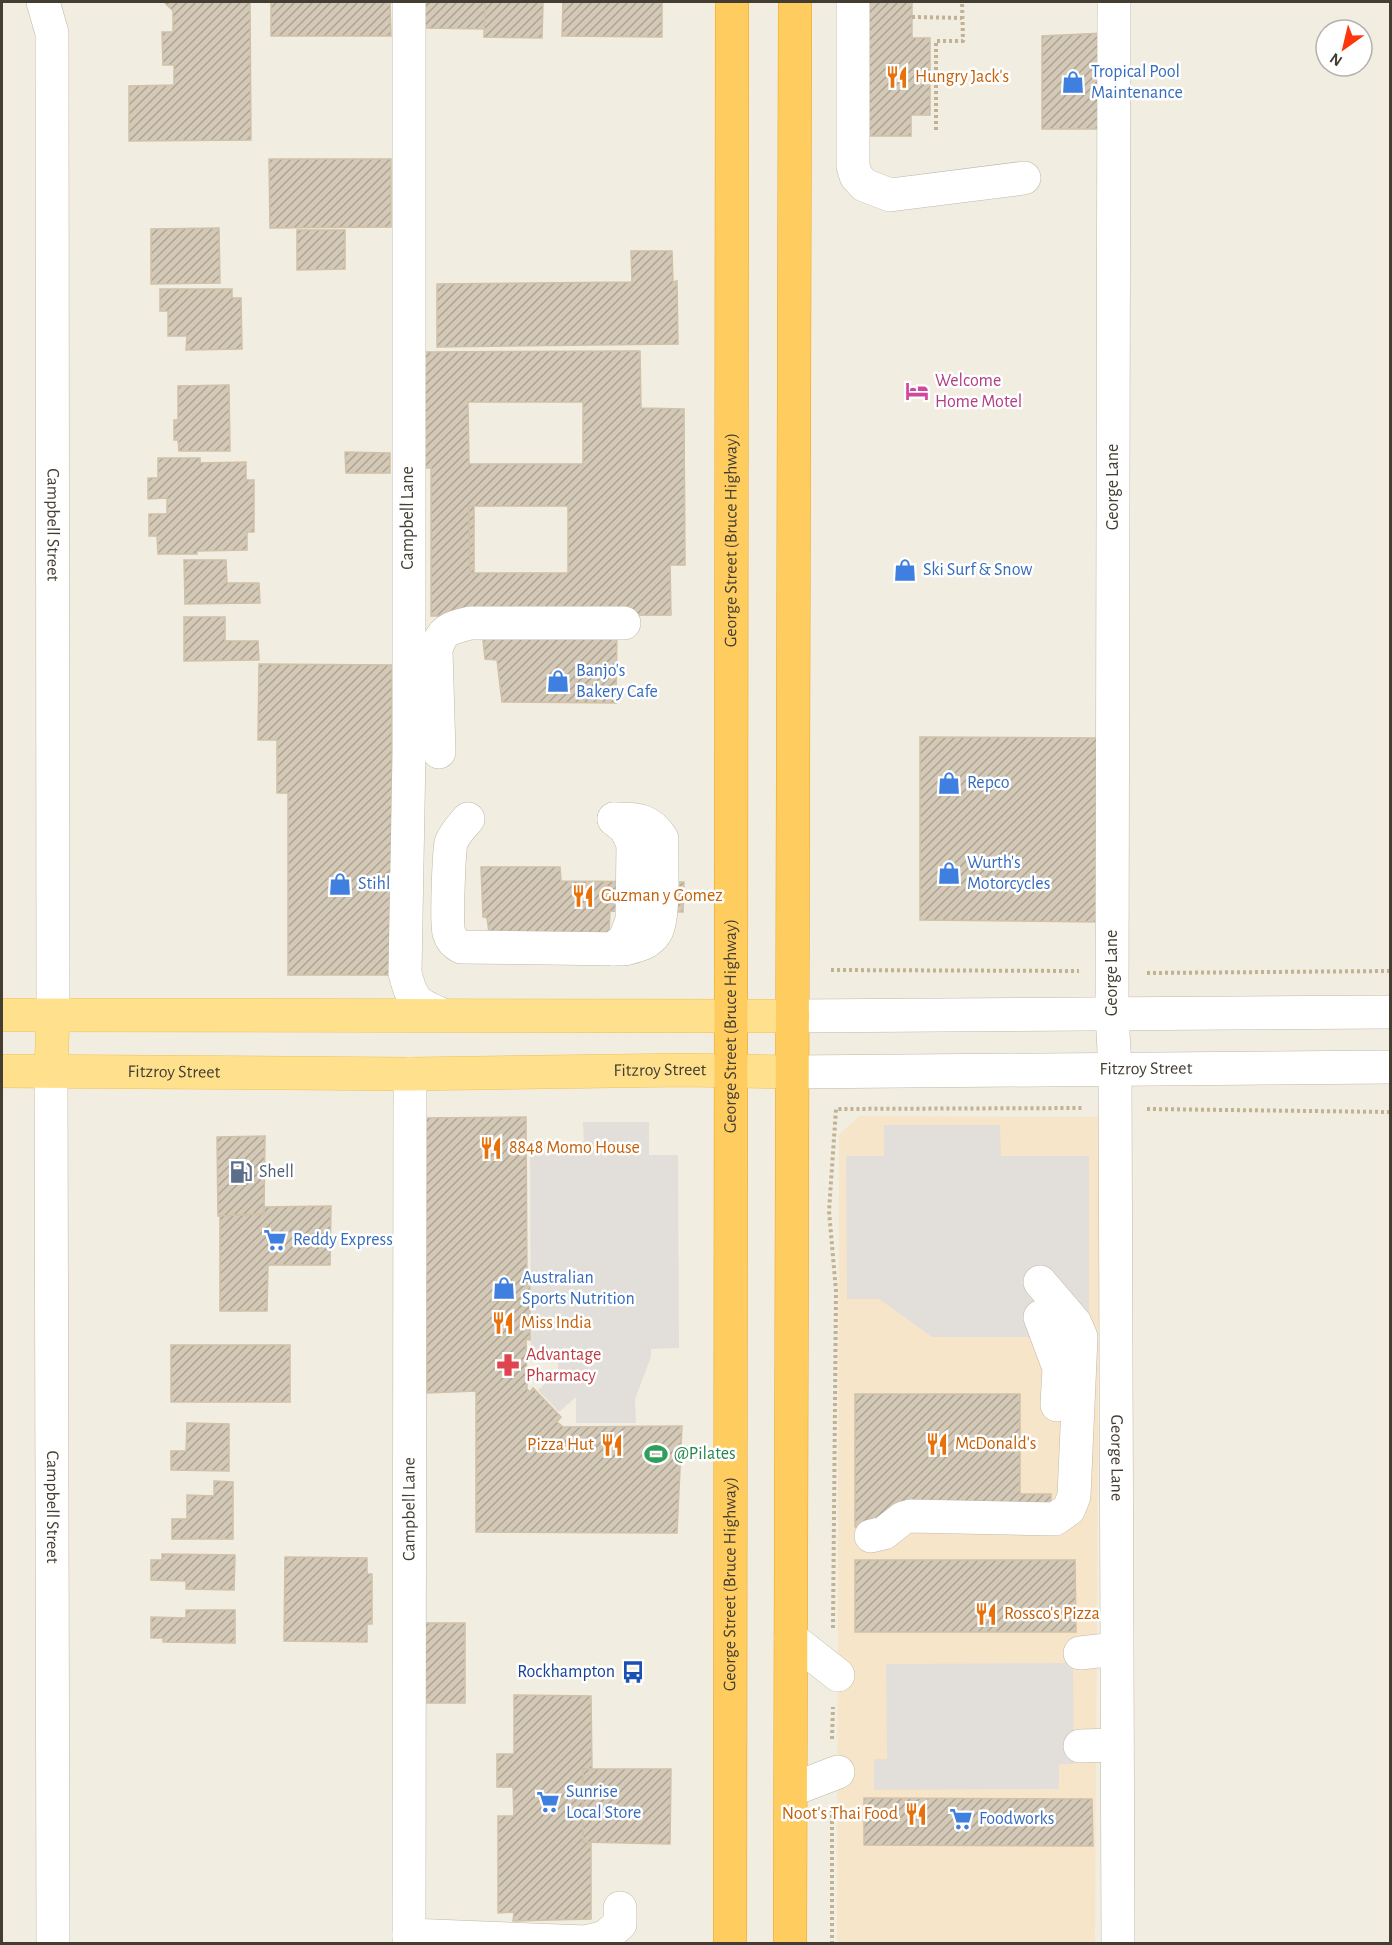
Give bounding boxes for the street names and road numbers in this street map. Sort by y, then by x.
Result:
street label: George Street (Bruce Highway) [722,433,741,647]
street label: George Lane [1104,444,1122,530]
street label: Campbell Lane [399,466,417,570]
street label: Campbell Street [43,468,62,581]
street label: George Street (Bruce Highway) [722,919,740,1133]
street label: George Lane [1103,930,1121,1016]
street label: Fitzroy Street [1100,1060,1193,1078]
street label: Fitzroy Street [613,1061,707,1080]
street label: Fitzroy Street [128,1063,221,1082]
street label: George Lane [1107,1415,1125,1501]
street label: Campbell Street [43,1450,61,1564]
street label: Campbell Lane [400,1457,419,1561]
street label: George Street (Bruce Highway) [721,1477,739,1691]

